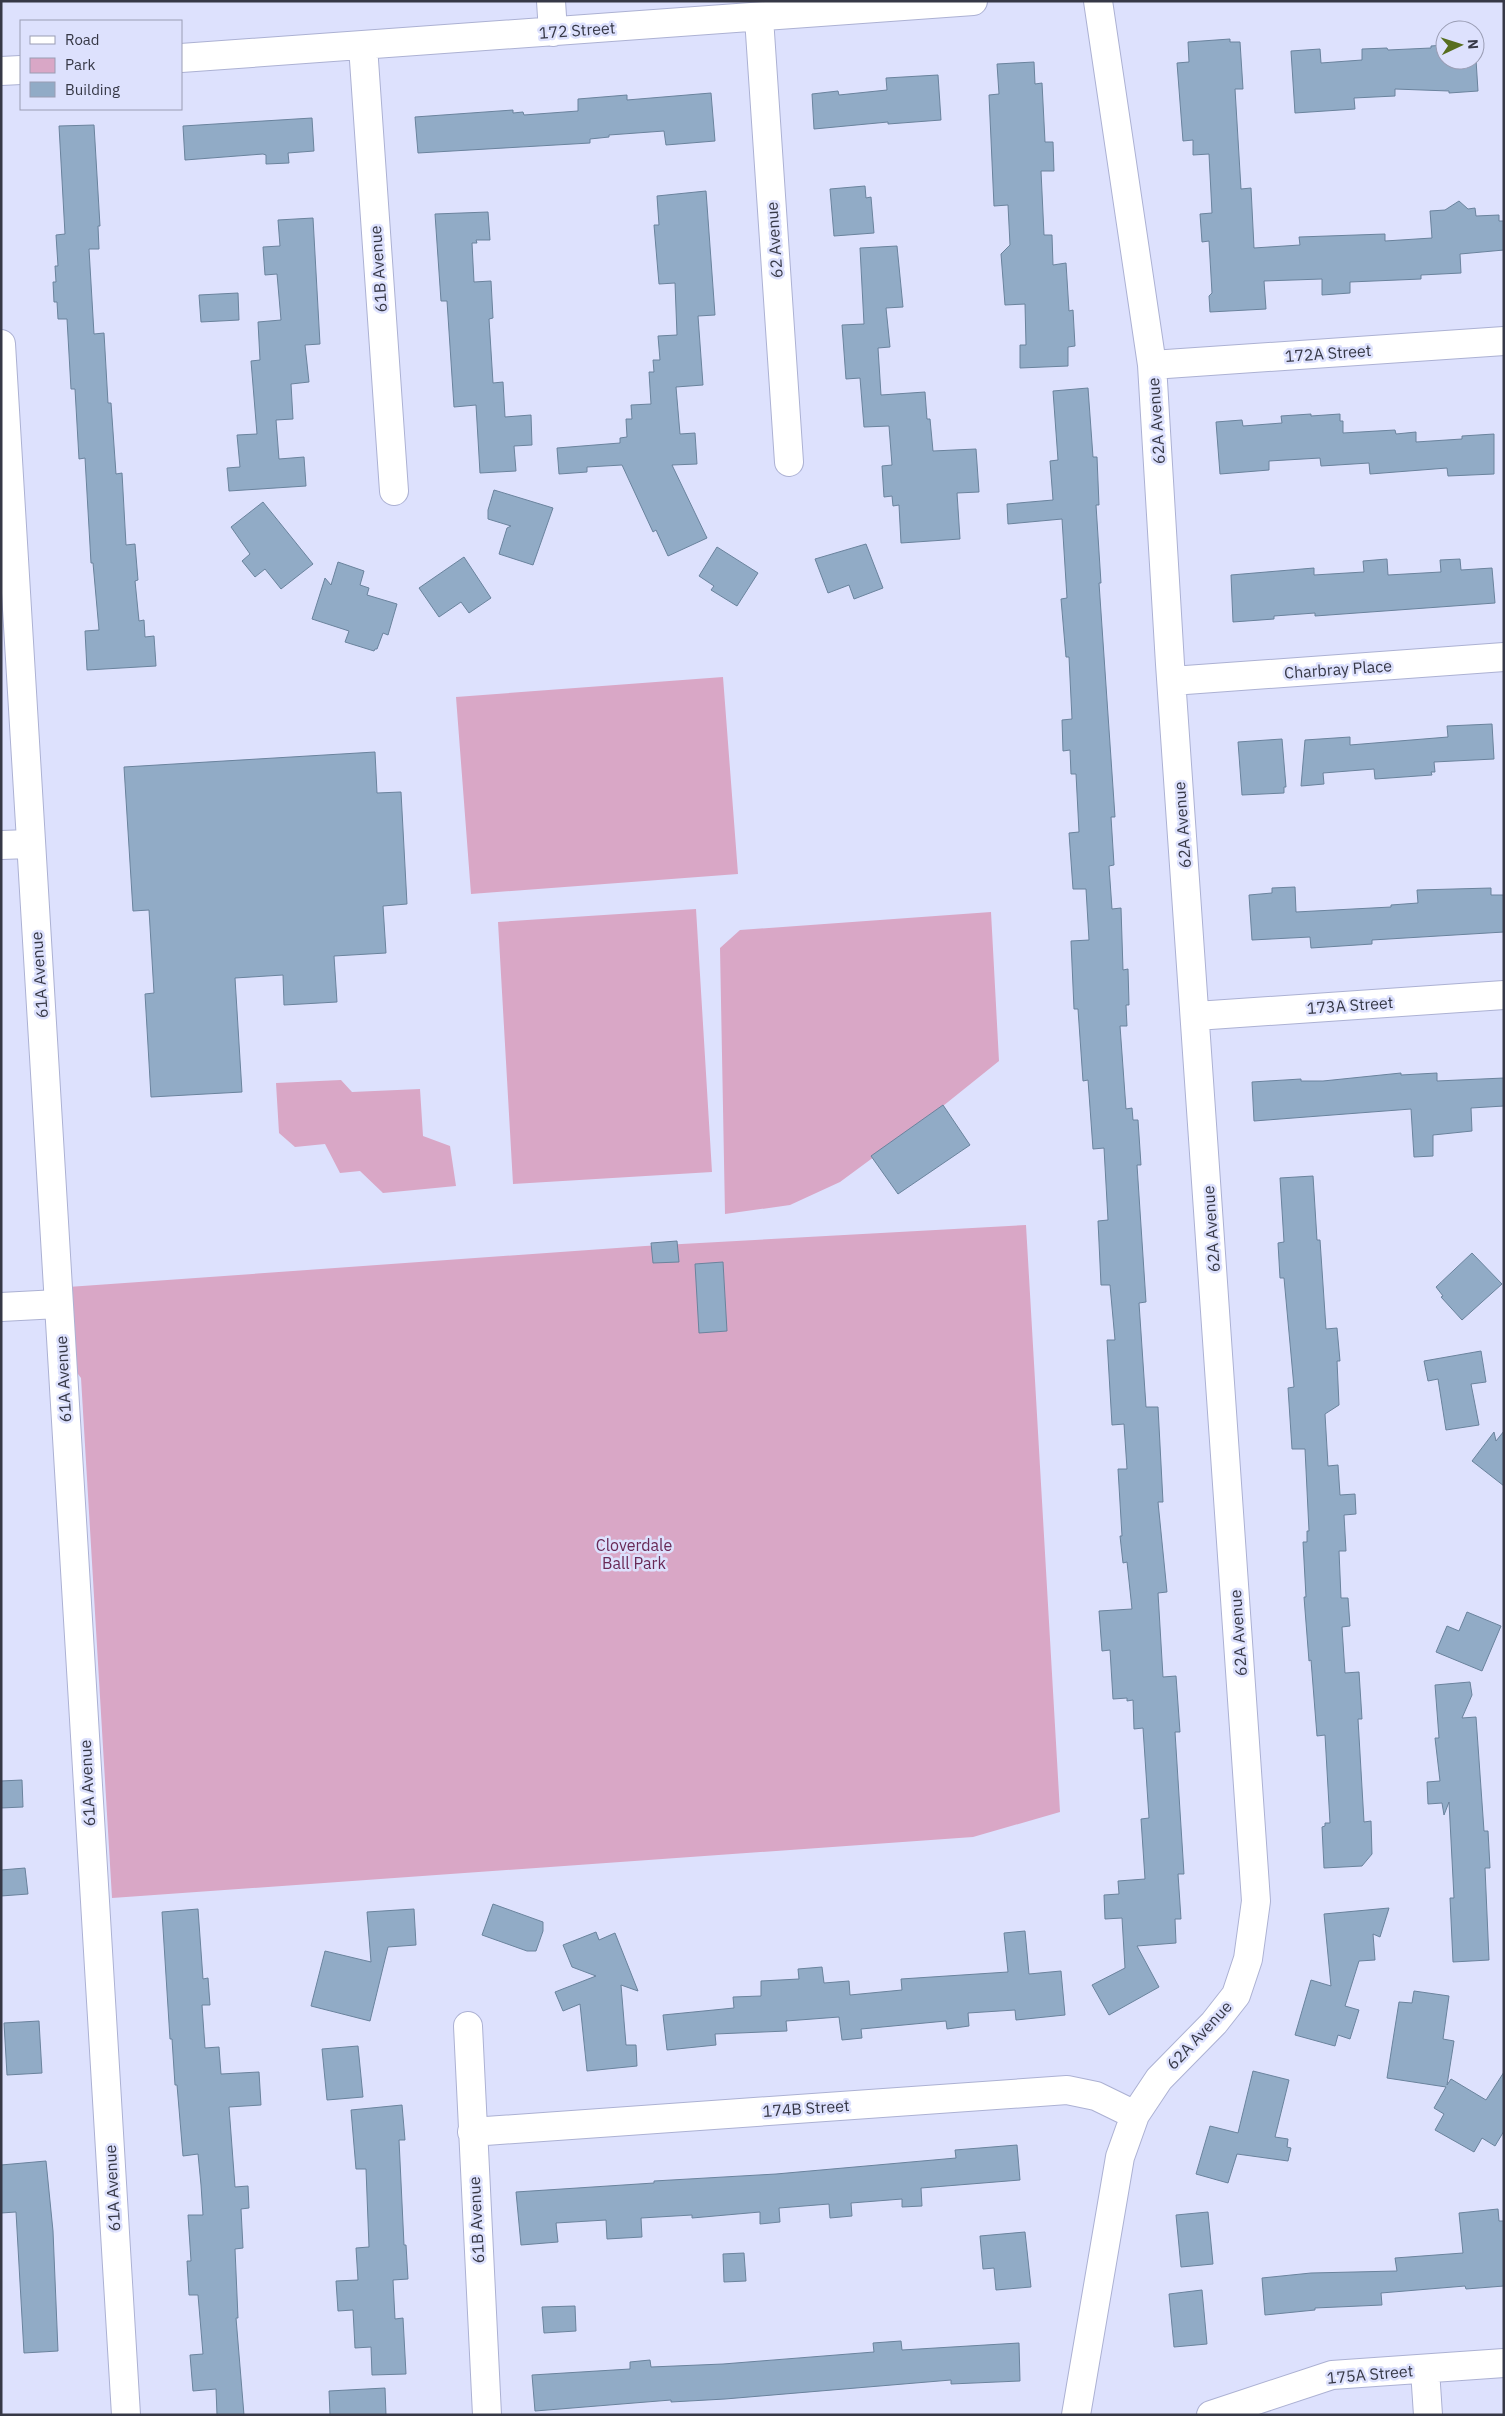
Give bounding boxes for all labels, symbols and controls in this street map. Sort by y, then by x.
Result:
street label: 172 Street [538,17,616,43]
legend [20,20,182,110]
north arrow [1435,20,1485,70]
text: Road [65,30,100,49]
text: N [1464,38,1482,50]
text: Park [65,55,95,74]
text: Building [65,80,120,99]
street label: 62 Avenue [761,201,787,279]
street label: 61B Avenue [365,225,391,313]
street label: 172A Street [1284,340,1372,366]
street label: 62A Avenue [1143,377,1169,465]
street label: Charbray Place [1283,655,1393,683]
street label: 62A Avenue [1169,781,1195,869]
street label: 61A Avenue [26,931,52,1019]
street label: 173A Street [1306,992,1394,1018]
street label: 62A Avenue [1198,1185,1224,1273]
street label: 61A Avenue [51,1335,75,1423]
park label: Cloverdale Ball Park [596,1535,672,1573]
street label: 62A Avenue [1225,1589,1251,1677]
street label: 61A Avenue [75,1739,99,1827]
street label: 62A Avenue [1162,1996,1236,2074]
street label: 174B Street [762,2095,850,2121]
street label: 61A Avenue [100,2144,124,2232]
street label: 61B Avenue [464,2176,488,2264]
street label: 175A Street [1326,2360,1414,2388]

